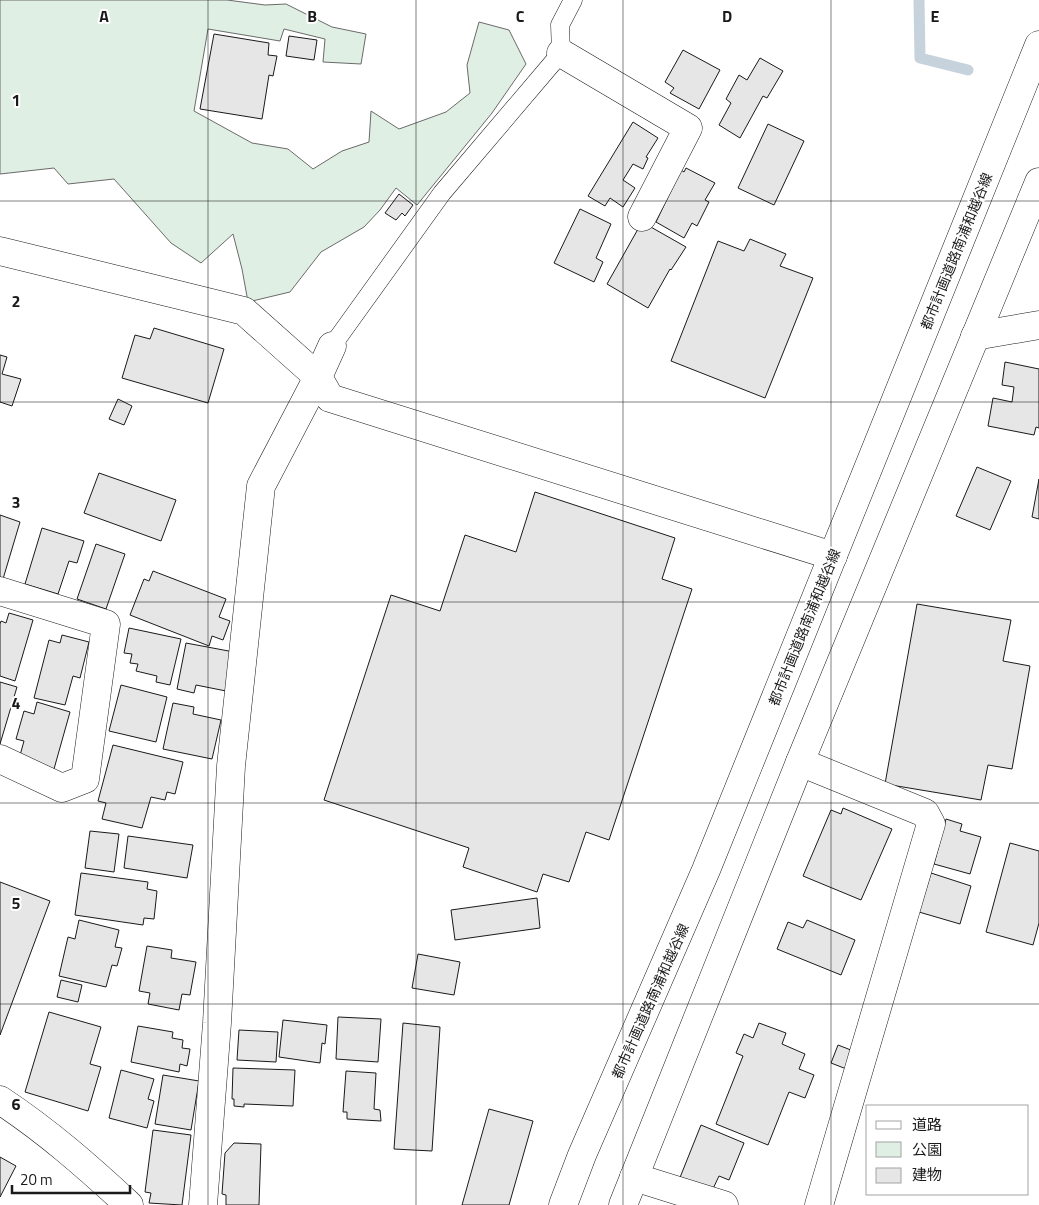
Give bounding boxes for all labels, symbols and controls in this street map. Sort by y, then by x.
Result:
text: A [99,4,109,28]
text: B [307,4,317,28]
text: C [516,4,525,28]
text: D [722,4,732,28]
text: E [931,4,940,28]
text: 1 [12,88,20,112]
street label: 都市計画道路南浦和越谷線 [915,169,997,333]
text: 2 [12,289,20,313]
text: 3 [12,490,20,514]
street label: 都市計画道路南浦和越谷線 [763,545,845,709]
text: 4 [12,691,21,715]
text: 5 [12,891,21,915]
street label: 都市計画道路南浦和越谷線 [606,920,694,1082]
text: 6 [12,1092,21,1116]
legend [866,1105,1029,1195]
text: 道路 [912,1113,942,1136]
text: 公園 [912,1138,942,1161]
scale bar [12,1162,130,1194]
text: 建物 [912,1163,942,1186]
text: 20 m [20,1168,53,1191]

